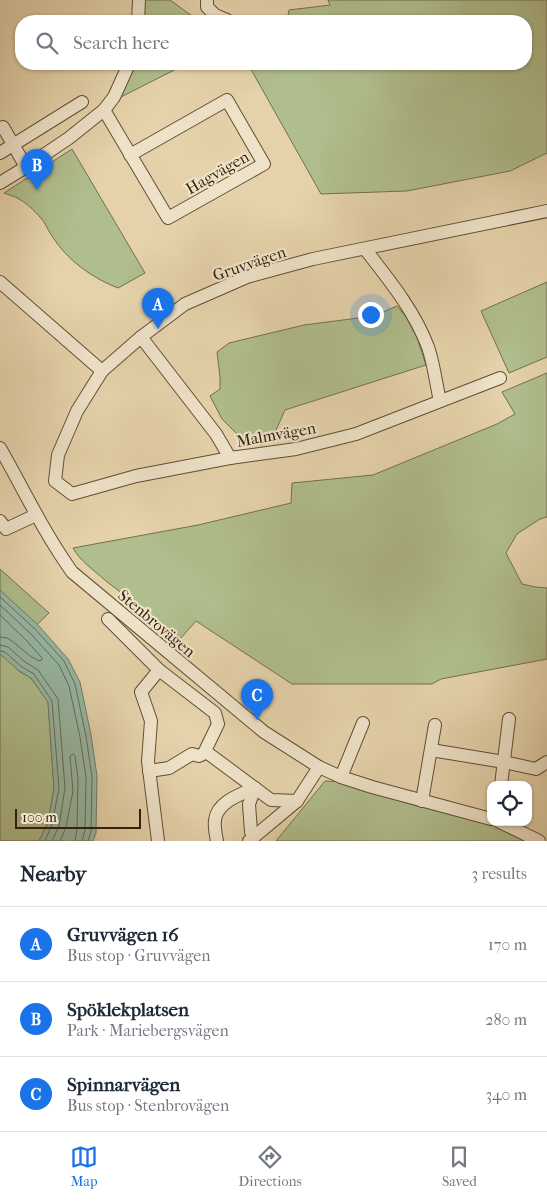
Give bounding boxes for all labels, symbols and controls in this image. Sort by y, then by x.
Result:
search box [15,15,532,70]
icon: search [33,29,61,57]
text: Search here [73,32,169,54]
street label: Hagvägen [182,146,253,198]
pin: B [21,149,53,190]
street label: Gruvvägen [210,242,289,285]
pin: A [142,288,174,329]
your location [358,302,384,328]
street label: Malmvägen [235,418,318,451]
street label: Stenbrovägen [114,586,200,662]
pin: C [241,679,273,720]
map controls [487,781,532,826]
button: locate [487,781,532,826]
scale bar [15,806,141,829]
text: 100 m [22,809,57,826]
text: Nearby [20,862,86,886]
text: 3 results [471,864,527,883]
text: Gruvvägen 16 [67,924,179,946]
text: A [31,935,41,954]
text: 170 m [488,935,527,954]
text: Bus stop · Gruvvägen [67,946,210,965]
text: Spöklekplatsen [67,999,189,1021]
text: B [31,1010,41,1029]
text: 280 m [485,1010,527,1029]
text: Park · Mariebergsvägen [67,1021,229,1040]
text: Spinnarvägen [67,1074,180,1096]
text: C [31,1085,41,1104]
text: 340 m [485,1085,527,1104]
text: Bus stop · Stenbrovägen [67,1096,229,1115]
tab: Map [70,1143,98,1190]
tab: Directions [239,1143,302,1190]
tab: Saved [442,1143,477,1190]

